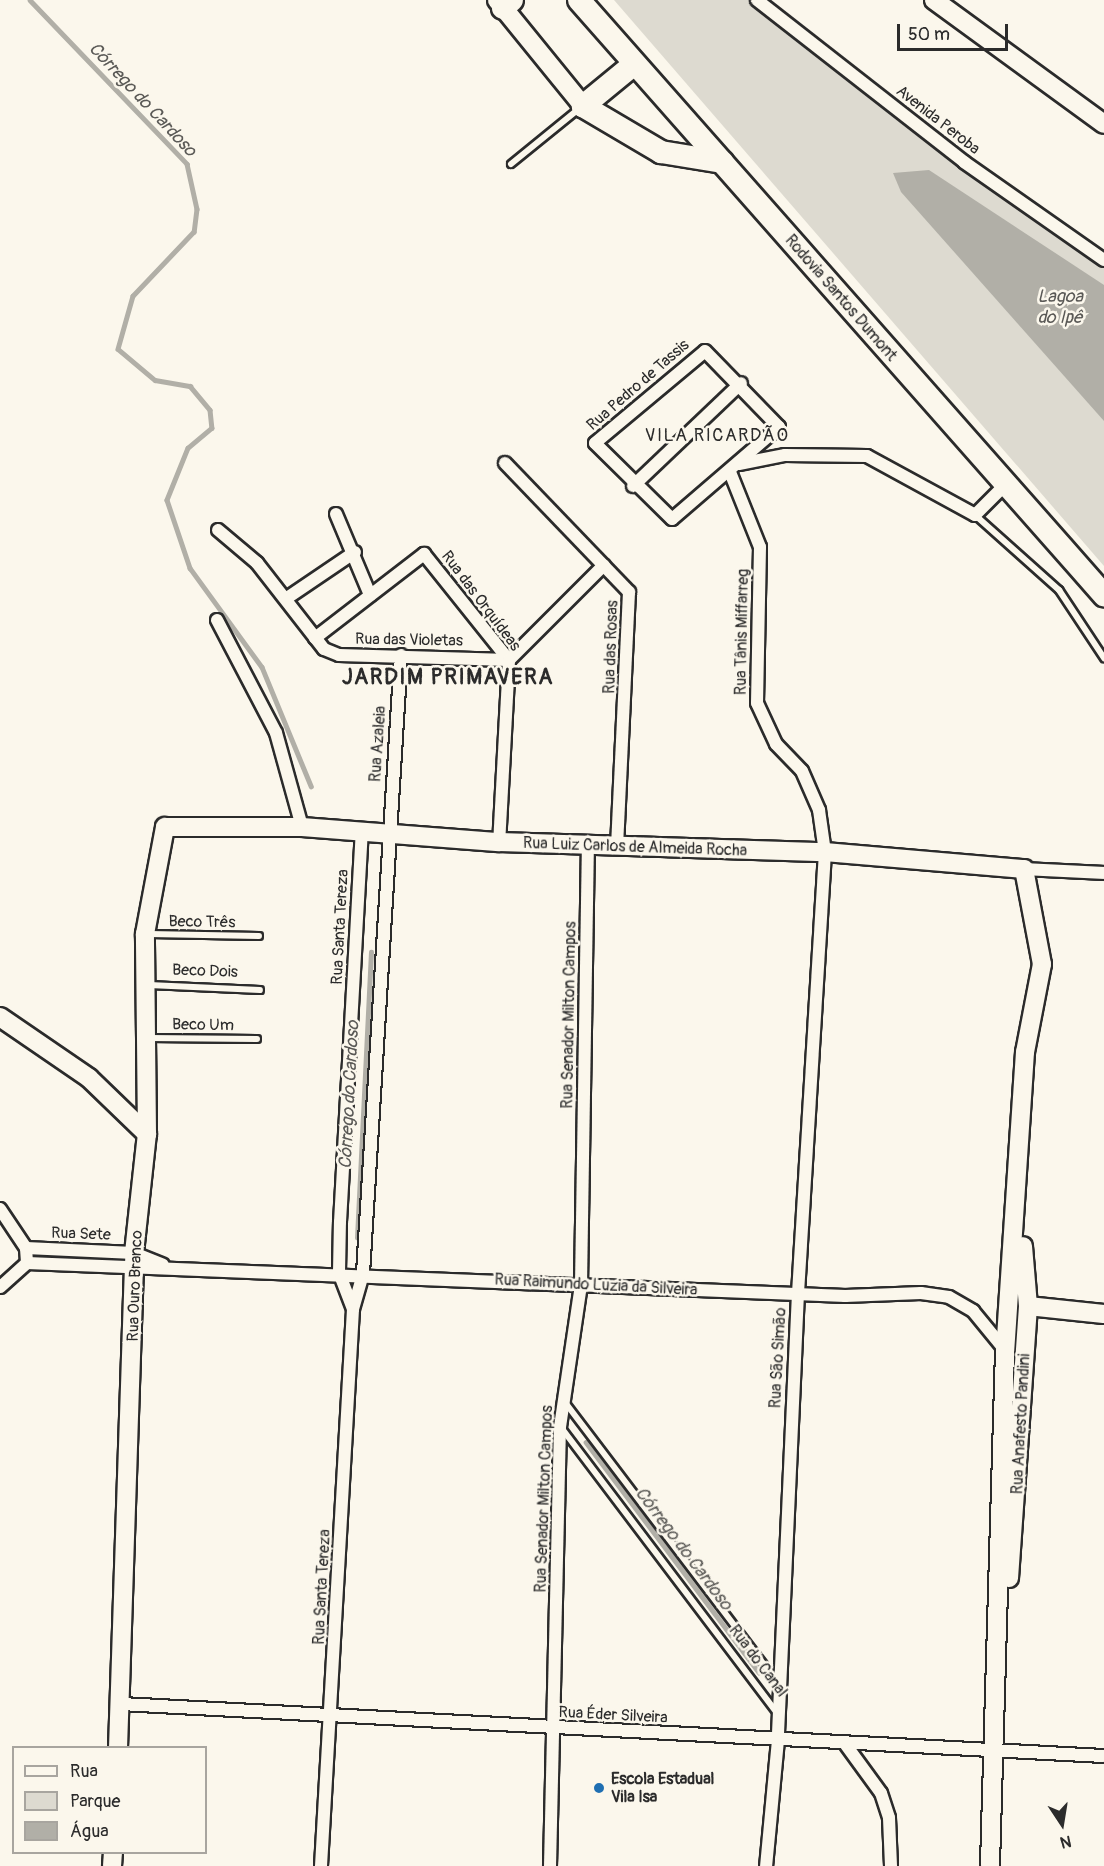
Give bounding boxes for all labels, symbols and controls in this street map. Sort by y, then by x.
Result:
scale bar [900,12,1011,50]
text: 50 m [908,23,950,46]
water label: Córrego do Cardoso [84,38,200,162]
street label: Avenida Peroba [892,81,984,159]
street label: Rodovia Santos Dumont [781,231,901,365]
water label: Lagoa do Ipê [1037,287,1083,330]
street label: Rua Pedro de Tassis [583,335,693,435]
district label: VILA RICARDÃO [645,425,789,447]
street label: Rua das Orquídeas [437,547,525,655]
street label: Rua Tânis Miffarreg [731,569,753,695]
street label: Rua das Rosas [600,600,622,694]
street label: Rua das Violetas [355,629,463,651]
district label: JARDIM PRIMAVERA [342,665,554,691]
street label: Rua Azaleia [366,705,390,783]
street label: Rua Luiz Carlos de Almeida Rocha [523,833,747,861]
street label: Rua Santa Tereza [327,869,353,985]
street label: Beco Três [168,912,236,932]
street label: Rua Senador Milton Campos [558,921,580,1109]
street label: Beco Dois [172,960,238,982]
street label: Beco Um [172,1015,234,1035]
water label: Córrego do Cardoso [335,1020,365,1170]
street label: Rua Sete [51,1223,111,1245]
street label: Rua Ouro Branco [123,1230,147,1342]
street label: Rua Raimundo Luzia da Silveira [494,1270,698,1300]
street label: Rua São Simão [766,1307,790,1409]
street label: Rua Anafesto Pandini [1008,1353,1034,1495]
street label: Rua Senador Milton Campos [531,1405,557,1593]
water label: Córrego do Cardoso [630,1483,736,1615]
street label: Rua Santa Tereza [309,1529,335,1645]
street label: Rua do Canal [725,1621,791,1701]
street label: Rua Éder Silveira [558,1703,668,1727]
legend [12,1746,207,1854]
text: Rua [70,1760,98,1783]
place label: Escola Estadual Vila Isa [611,1769,714,1807]
marker: Escola Estadual Vila Isa [592,1781,606,1795]
text: Parque [70,1790,120,1813]
north arrow [1032,1794,1092,1854]
text: Água [70,1820,109,1843]
text: N [1058,1831,1073,1853]

